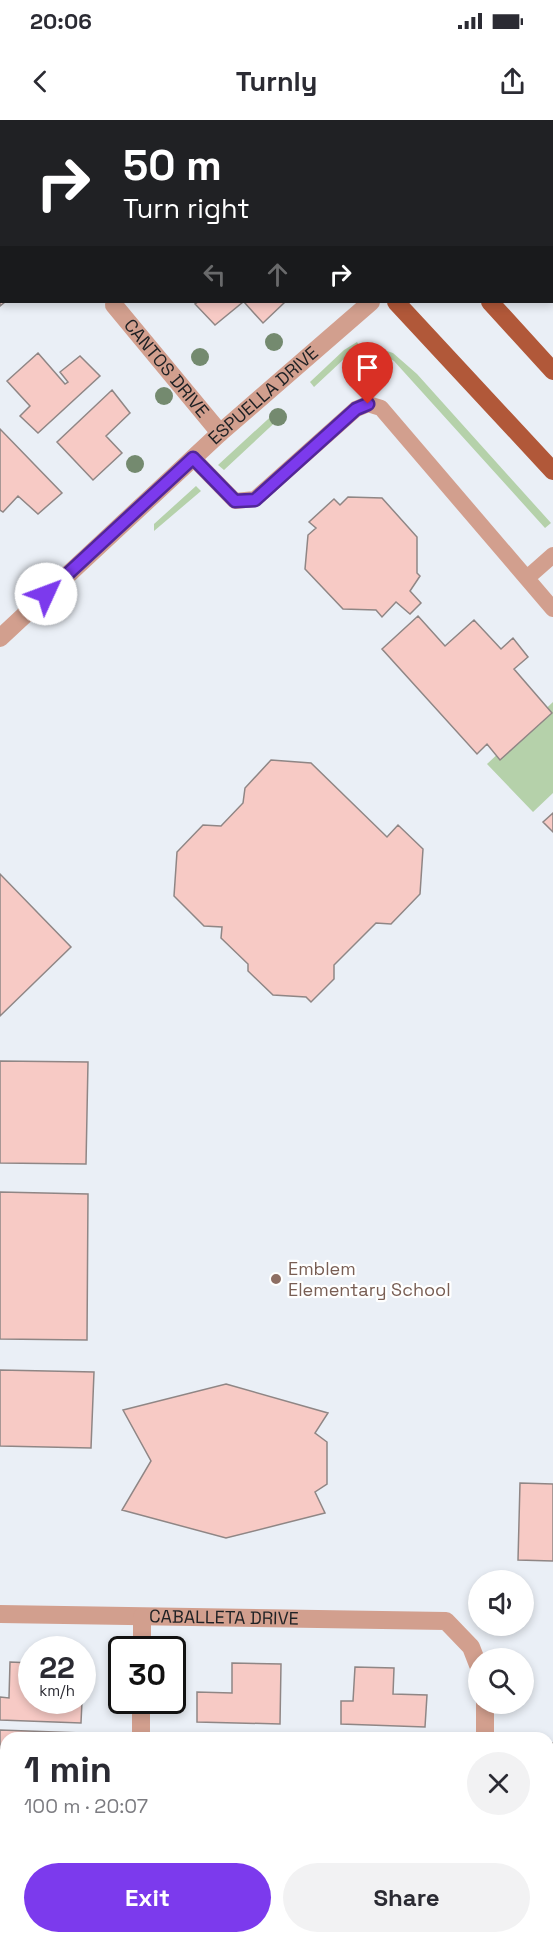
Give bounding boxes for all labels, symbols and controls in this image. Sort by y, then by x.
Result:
text: 20:06 [30,7,92,35]
text: Turnly [236,64,317,99]
icon: back [24,65,57,98]
icon: share [496,65,529,98]
text: 50 m [123,139,222,192]
icon: right [24,144,102,222]
text: Turn right [123,191,250,226]
icon: left [198,258,231,291]
icon: ahead [261,258,294,291]
icon: right [324,258,357,291]
street label: CANTOS DRIVE [119,314,214,422]
street label: ESPUELLA DRIVE [203,341,323,449]
pin [342,342,393,404]
icon: arrive [351,351,384,384]
position arrow [14,562,78,626]
place label: Emblem Elementary School [288,1257,451,1301]
marker: Emblem Elementary School [269,1272,283,1286]
map controls [468,1570,534,1714]
button: sound [468,1570,534,1636]
street label: CABALLETA DRIVE [149,1604,299,1630]
speed limit sign: 30 [108,1636,186,1714]
text: 22 [39,1648,75,1687]
button: search [468,1648,534,1714]
text: km/h [39,1681,75,1700]
text: 1 min [24,1747,112,1793]
button: close [467,1752,530,1815]
text: 100 m · 20:07 [24,1793,148,1819]
button: Exit [24,1863,271,1932]
button: Share [283,1863,530,1932]

